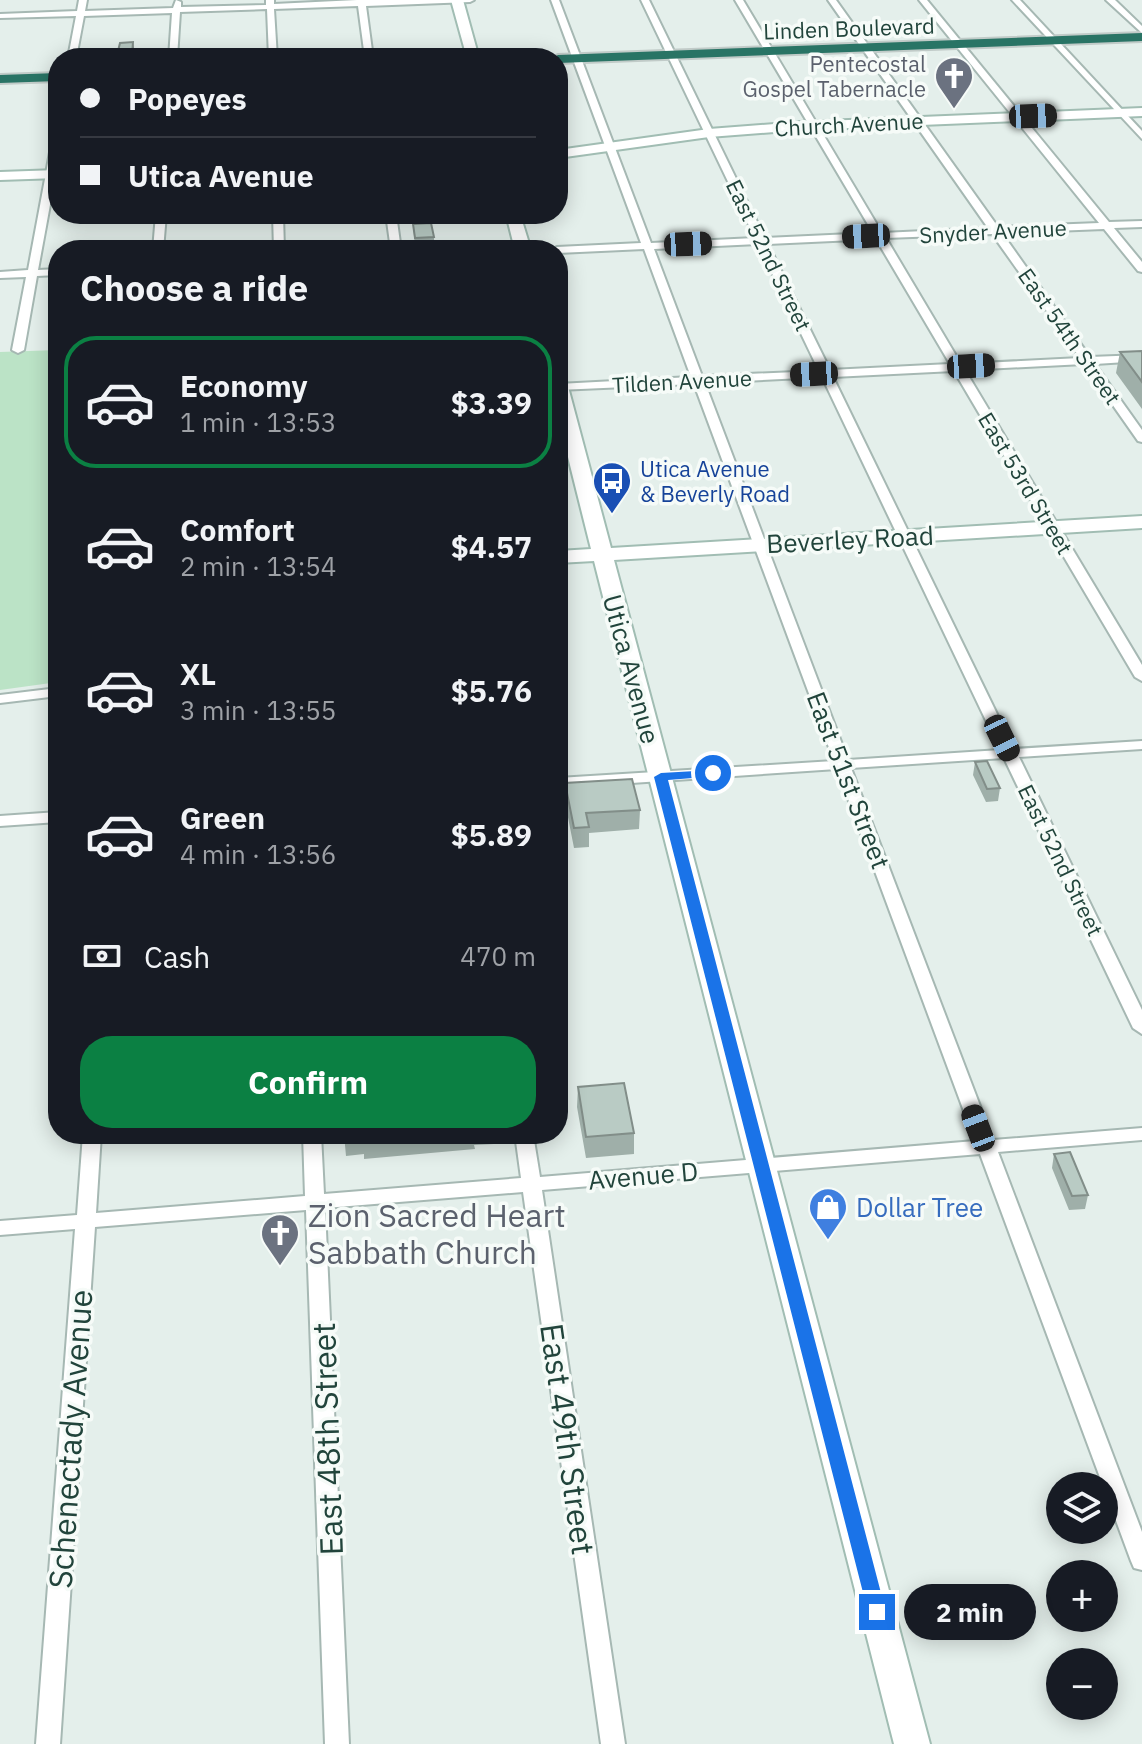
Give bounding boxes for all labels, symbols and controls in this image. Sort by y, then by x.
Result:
street label: Linden Boulevard [763,11,935,45]
place label: Pentecostal Gospel Tabernacle [743,49,926,103]
church icon: Pentecostal Gospel Tabernacle [933,55,975,110]
text: Popeyes [128,79,247,118]
car [1009,103,1057,129]
street label: Church Avenue [774,106,924,142]
text: Utica Avenue [128,156,314,195]
street label: East 52nd Street [720,174,818,336]
street label: Snyder Avenue [919,213,1067,249]
car [841,223,891,249]
car [664,231,712,257]
street label: East 54th Street [1012,262,1128,410]
text: Choose a ride [80,264,308,311]
car [946,353,996,379]
car [789,361,839,387]
street label: Tilden Avenue [611,363,753,399]
icon: car [84,366,156,438]
text: Economy [180,366,308,405]
text: $3.39 [451,383,532,422]
text: 1 min · 13:53 [180,405,336,439]
street label: East 53rd Street [972,407,1080,559]
place label: Utica Avenue & Beverly Road [640,454,790,508]
bus stop icon: Utica Avenue & Beverly Road [591,460,633,515]
icon: car [84,510,156,582]
text: Comfort [180,510,295,549]
street label: Beverley Road [765,518,935,560]
text: $4.57 [451,527,532,566]
text: 2 min · 13:54 [180,549,336,583]
street label: Utica Avenue [596,591,668,747]
icon: car [84,654,156,726]
text: XL [180,654,216,693]
text: $5.76 [451,671,532,710]
street label: East 51st Street [800,687,898,873]
text: 3 min · 13:55 [180,693,336,727]
car [981,711,1023,765]
route start [695,755,731,791]
street label: East 52nd Street [1012,779,1110,941]
icon: car [84,798,156,870]
text: Green [180,798,265,837]
text: $5.89 [451,815,532,854]
text: 4 min · 13:56 [180,837,336,871]
icon: cash [80,934,124,978]
text: Cash [144,937,210,976]
text: 470 m [460,939,536,973]
button: Confirm [80,1036,536,1128]
car [958,1101,998,1155]
street label: Avenue D [587,1153,699,1197]
shop icon: Dollar Tree [807,1186,849,1241]
place label: Dollar Tree [856,1190,983,1224]
place label: Zion Sacred Heart Sabbath Church [308,1194,566,1273]
church icon: Zion Sacred Heart Sabbath Church [259,1212,301,1267]
street label: Schenectady Avenue [39,1288,101,1590]
street label: East 49th Street [531,1321,605,1557]
street label: East 48th Street [302,1322,352,1556]
map controls [1046,1472,1118,1720]
button: layers [1046,1472,1118,1544]
button: + [1046,1560,1118,1632]
callout: 2 min [905,1584,1037,1640]
route end [859,1594,895,1630]
text: 2 min [936,1595,1004,1629]
button: − [1046,1648,1118,1720]

